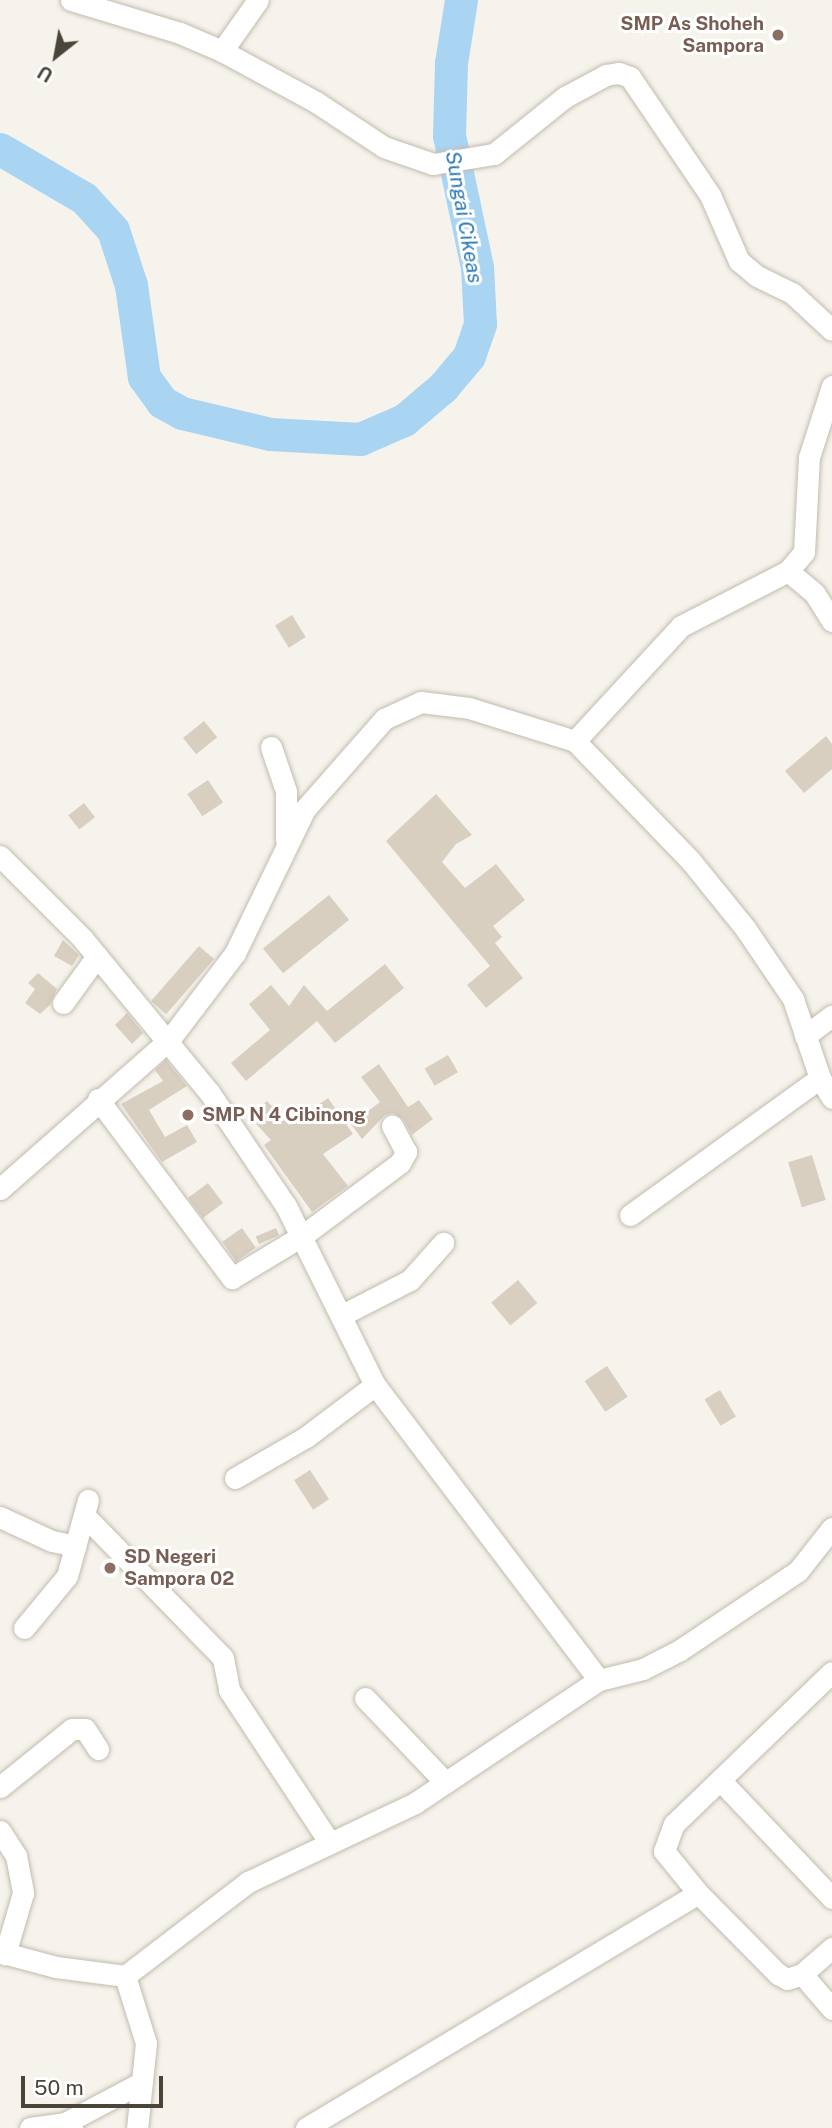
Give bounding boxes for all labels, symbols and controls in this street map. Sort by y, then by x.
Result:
place label: SMP As Shoheh Sampora [620,13,764,57]
north arrow [21,21,91,91]
marker: SMP As Shoheh Sampora [770,27,786,43]
text: U [34,61,57,87]
water label: Sungai Cikeas [440,149,488,285]
place label: SMP N 4 Cibinong [202,1104,366,1126]
marker: SMP N 4 Cibinong [180,1107,196,1123]
place label: SD Negeri Sampora 02 [124,1546,234,1590]
marker: SD Negeri Sampora 02 [102,1560,118,1576]
scale bar [24,2062,166,2106]
text: 50 m [34,2075,84,2100]

